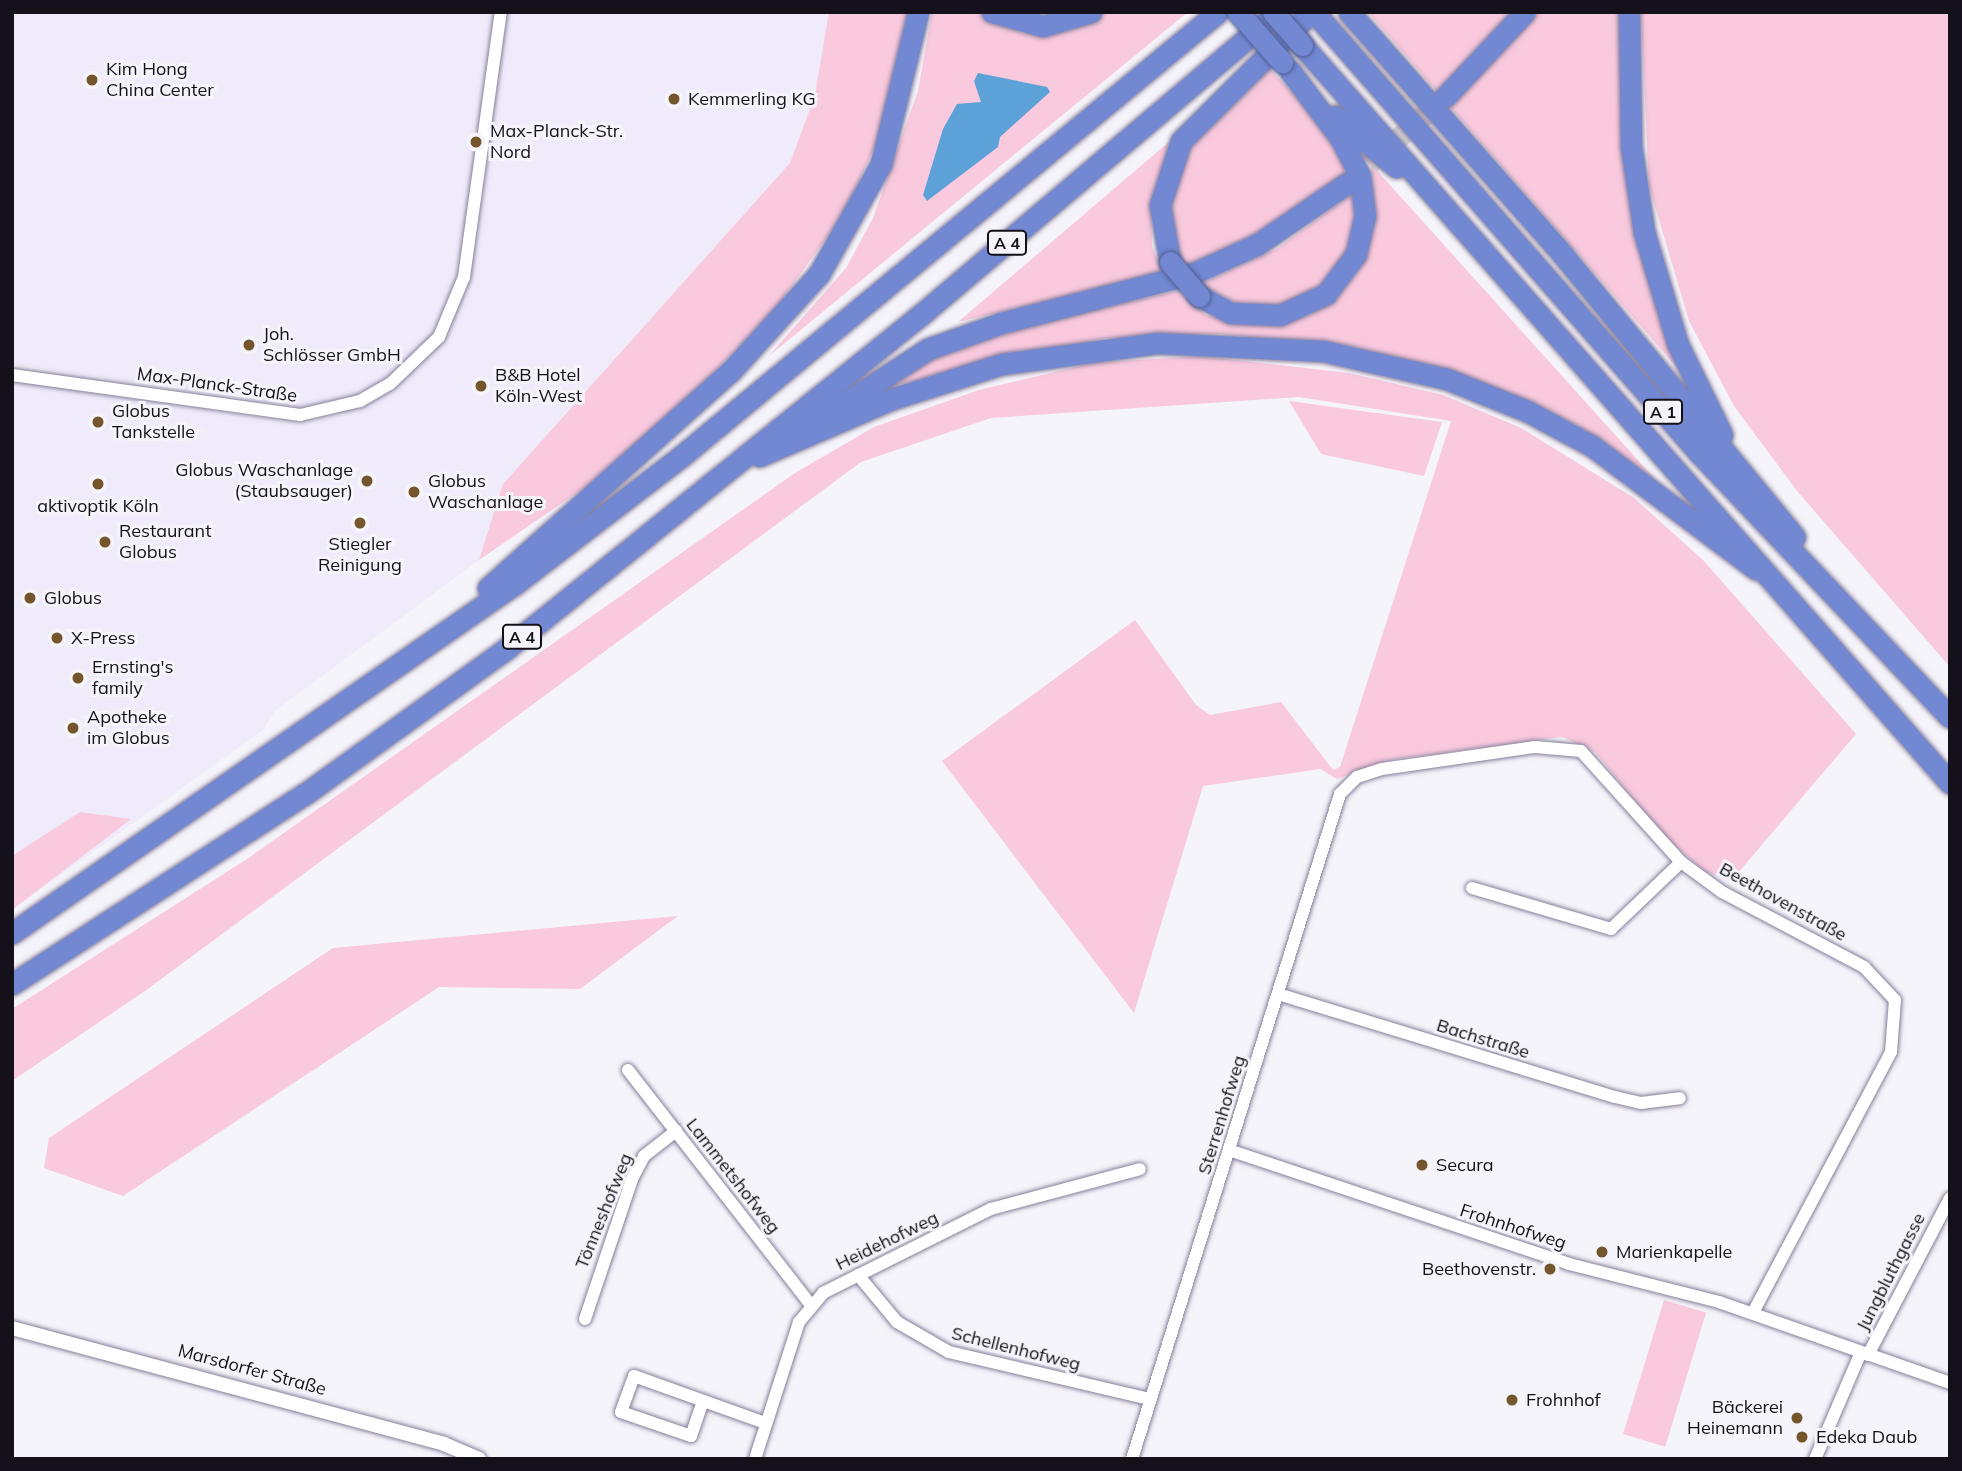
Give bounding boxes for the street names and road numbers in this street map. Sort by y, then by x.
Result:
road number: A 4 [986,230,1028,256]
street label: Max-Planck-Straße [136,363,298,407]
road number: A 1 [1642,400,1684,424]
road number: A 4 [501,624,543,650]
street label: Beethovenstraße [1716,858,1850,946]
street label: Bachstraße [1434,1015,1532,1063]
street label: Sterrenhofweg [1194,1053,1250,1177]
street label: Lammetshofweg [681,1114,785,1238]
street label: Tönneshofweg [571,1150,637,1272]
street label: Frohnhofweg [1457,1200,1569,1254]
street label: Heidehofweg [832,1207,942,1275]
street label: Jungbluthgasse [1852,1209,1930,1335]
street label: Schellenhofweg [949,1323,1083,1375]
street label: Marsdorfer Straße [176,1340,328,1400]

